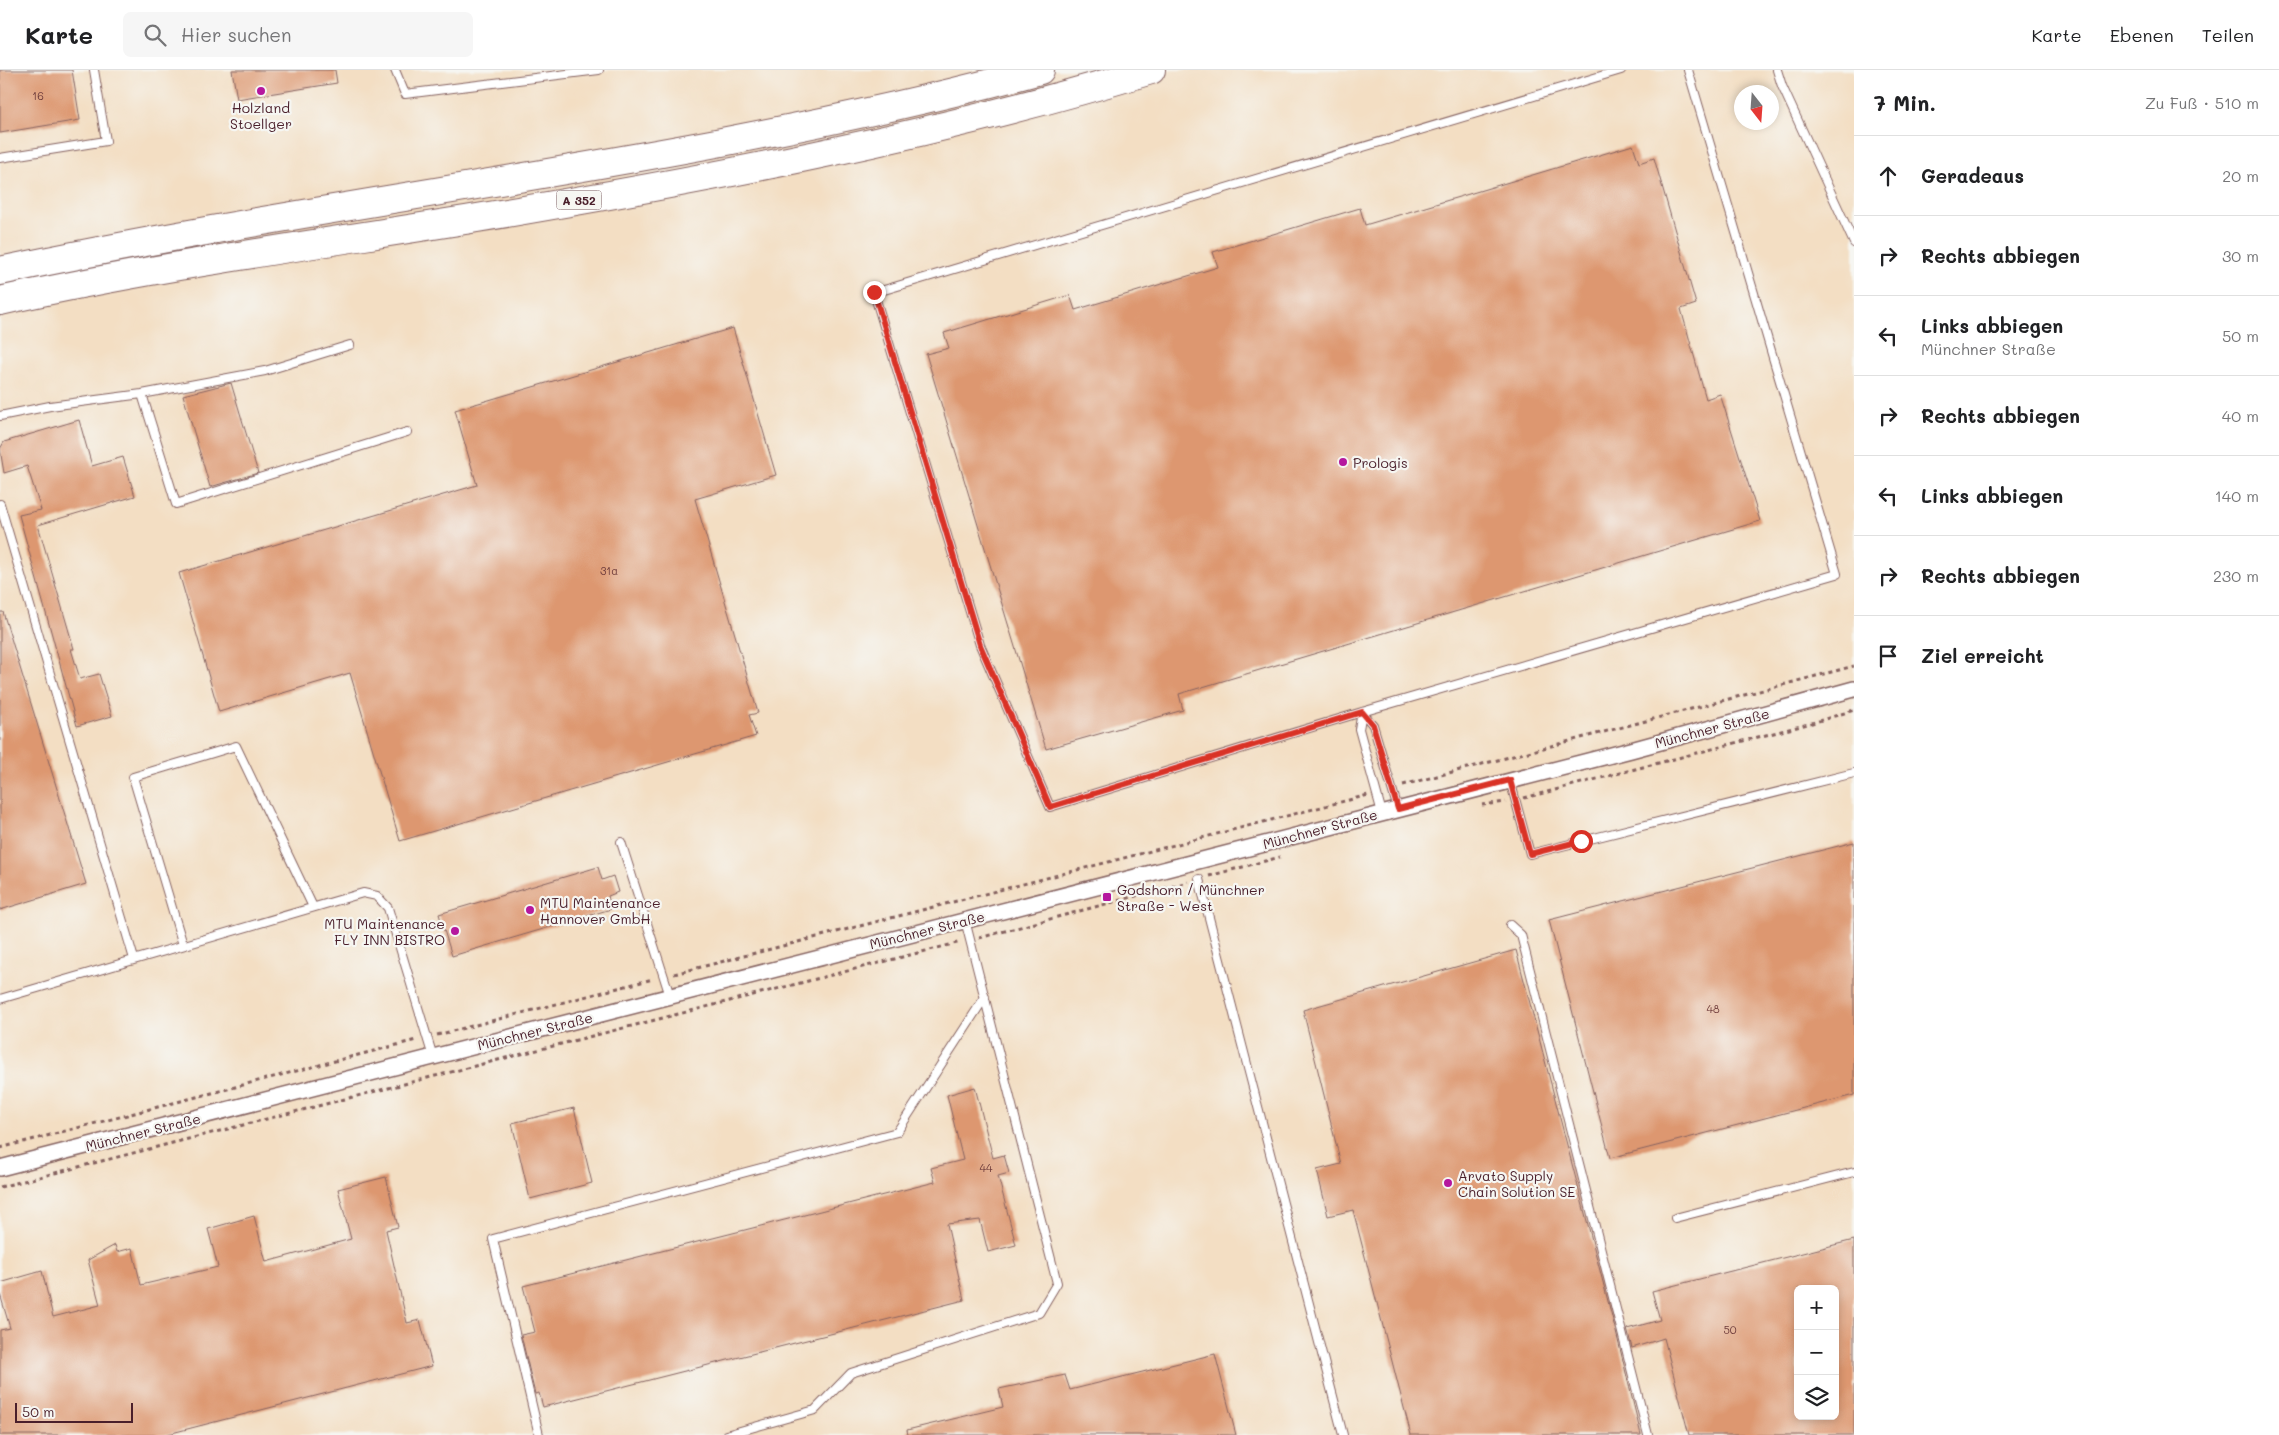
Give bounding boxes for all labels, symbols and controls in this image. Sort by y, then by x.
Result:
search box [123,12,473,57]
text: Karte [25,19,93,50]
icon: search [141,21,169,49]
text: Hier suchen [181,22,292,47]
text: Karte [2031,23,2082,47]
text: Ebenen [2110,23,2174,47]
text: Teilen [2202,23,2254,47]
marker: Holzland Stoellger [255,85,267,97]
north arrow [1734,85,1779,130]
house number: 16 [32,88,44,103]
text: 7 Min. [1874,89,1936,116]
text: Zu Fuß · 510 m [2145,92,2259,113]
place label: Holzland Stoellger [230,98,292,133]
icon: ahead [1874,162,1902,190]
text: Geradeaus [1921,163,2024,188]
text: 20 m [2222,165,2259,186]
road number: A 352 [556,190,602,210]
icon: right [1874,242,1902,270]
text: Rechts abbiegen [1921,243,2080,268]
text: 30 m [2222,245,2259,266]
route end [863,281,886,304]
text: Links abbiegen [1921,313,2063,338]
icon: left [1874,322,1902,350]
text: 50 m [2222,325,2259,346]
text: Münchner Straße [1921,338,2056,359]
icon: right [1874,402,1902,430]
text: Rechts abbiegen [1921,403,2080,428]
text: 40 m [2222,405,2259,426]
place label: Prologis [1353,453,1408,472]
marker: Prologis [1337,456,1349,468]
icon: left [1874,482,1902,510]
text: Links abbiegen [1921,483,2063,508]
text: 140 m [2215,485,2259,506]
icon: right [1874,562,1902,590]
house number: 31a [600,563,618,578]
text: Rechts abbiegen [1921,563,2080,588]
text: 230 m [2213,565,2259,586]
icon: arrive [1874,642,1902,670]
text: Ziel erreicht [1921,643,2044,668]
street label: Münchner Straße [1653,704,1771,752]
street label: Münchner Straße [1261,805,1379,853]
route start [1570,830,1593,853]
place label: Godshorn / Münchner Straße - West [1117,880,1265,915]
marker: Godshorn / Münchner Straße - West [1101,891,1113,903]
place label: MTU Maintenance Hannover GmbH [540,893,661,928]
marker: MTU Maintenance Hannover GmbH [524,904,536,916]
street label: Münchner Straße [867,907,987,953]
place label: MTU Maintenance FLY INN BISTRO [324,914,445,949]
marker: MTU Maintenance FLY INN BISTRO [449,925,461,937]
house number: 48 [1706,1001,1720,1016]
street label: Münchner Straße [475,1008,595,1054]
street label: Münchner Straße [83,1109,203,1155]
house number: 44 [980,1160,993,1175]
place label: Arvato Supply Chain Solution SE [1458,1166,1575,1201]
marker: Arvato Supply Chain Solution SE [1442,1177,1454,1189]
map controls [1794,1285,1839,1420]
button: + [1794,1285,1839,1330]
house number: 50 [1723,1322,1737,1337]
button: − [1794,1330,1839,1375]
button: layers [1794,1375,1839,1420]
scale bar [15,1400,132,1423]
text: 50 m [22,1402,54,1421]

